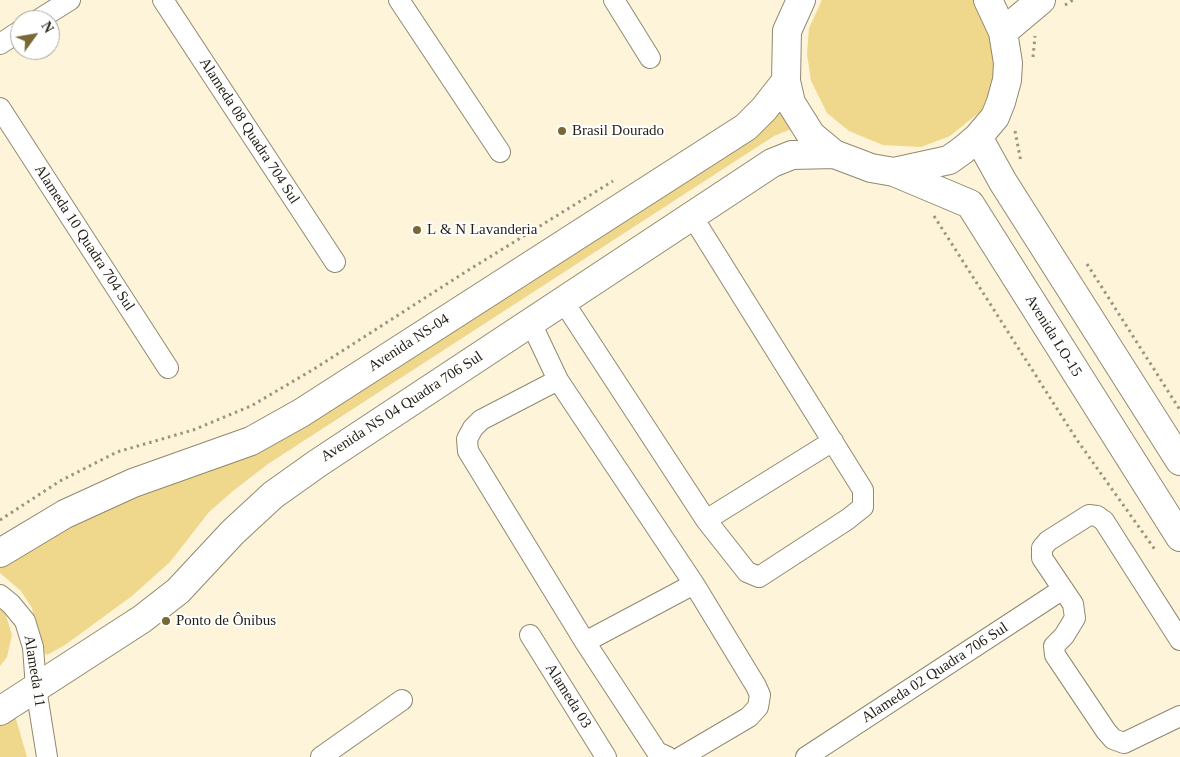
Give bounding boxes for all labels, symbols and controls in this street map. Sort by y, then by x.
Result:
north arrow [10,10,60,60]
text: N [38,19,56,36]
street label: Alameda 08 Quadra 704 Sul [195,54,303,208]
place label: Brasil Dourado [572,122,664,140]
marker: Brasil Dourado [556,125,568,137]
street label: Alameda 10 Quadra 704 Sul [30,161,138,315]
place label: L & N Lavanderia [427,221,537,239]
marker: L & N Lavanderia [411,224,423,236]
street label: Avenida LO-15 [1021,292,1085,380]
street label: Avenida NS-04 [365,310,453,376]
street label: Avenida NS 04 Quadra 706 Sul [318,348,486,466]
place label: Ponto de Ônibus [176,612,276,630]
marker: Ponto de Ônibus [160,615,172,627]
street label: Alameda 02 Quadra 706 Sul [858,619,1012,727]
street label: Alameda 11 [19,634,49,708]
street label: Alameda 03 [541,660,595,732]

